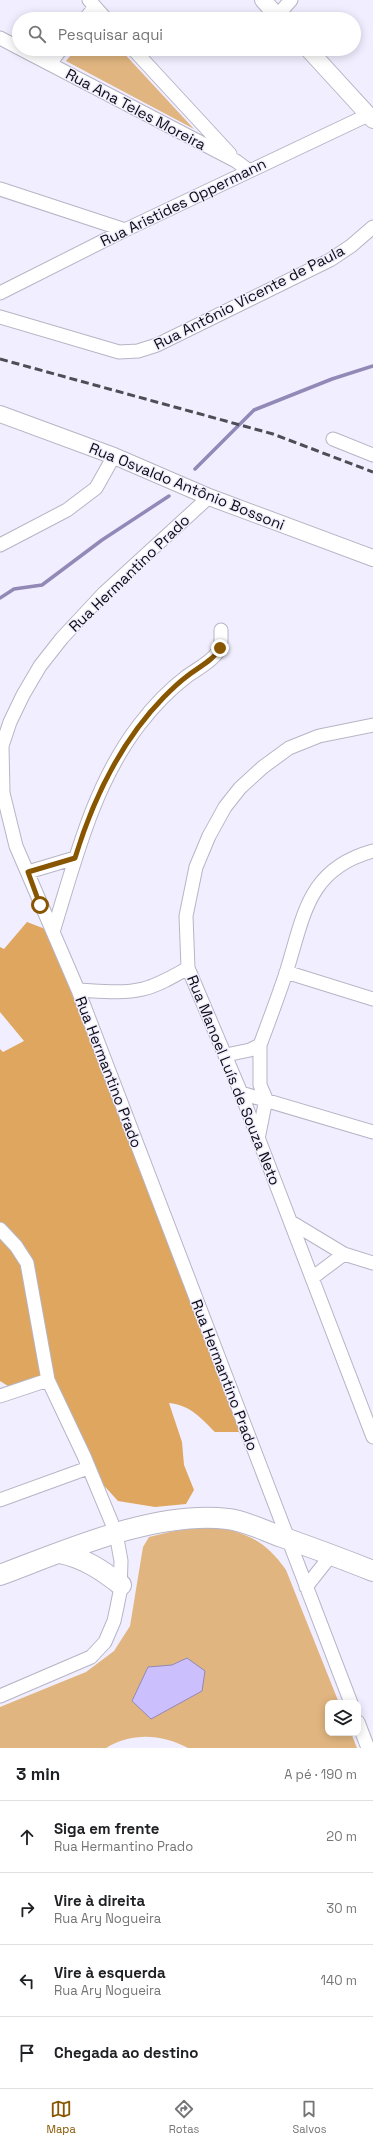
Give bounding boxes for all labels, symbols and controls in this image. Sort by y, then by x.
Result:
search box [12,12,361,56]
icon: search [26,23,48,45]
text: Pesquisar aqui [58,25,163,44]
street label: Rua Ana Teles Moreira [62,64,210,154]
street label: Rua Aristides Oppermann [97,154,269,250]
street label: Rua Antônio Vicente de Paula [151,240,348,353]
street label: Rua Osvaldo Antônio Bossoni [87,438,287,534]
street label: Rua Hermantino Prado [65,510,193,636]
route end [211,639,229,657]
route start [31,896,49,914]
street label: Rua Manoel Luís de Souza Neto [183,972,285,1188]
street label: Rua Hermantino Prado [71,994,147,1150]
street label: Rua Hermantino Prado [187,1297,263,1453]
map controls [325,1700,361,1736]
button: layers [325,1700,361,1736]
text: 3 min [16,1763,60,1785]
text: A pé · 190 m [284,1766,357,1783]
text: Siga em frente [54,1819,160,1838]
icon: ahead [16,1826,38,1848]
text: 20 m [326,1828,357,1845]
text: Rua Hermantino Prado [54,1838,193,1855]
text: Vire à direita [54,1891,145,1910]
icon: right [16,1898,38,1920]
text: 30 m [326,1900,357,1917]
text: Rua Ary Nogueira [54,1910,161,1927]
text: Vire à esquerda [54,1963,166,1982]
icon: left [16,1970,38,1992]
text: 140 m [321,1972,357,1989]
text: Rua Ary Nogueira [54,1982,161,1999]
icon: arrive [16,2042,38,2064]
text: Chegada ao destino [54,2043,198,2062]
tab: Mapa [47,2098,76,2136]
tab: Rotas [169,2098,199,2136]
tab: Salvos [292,2098,326,2136]

